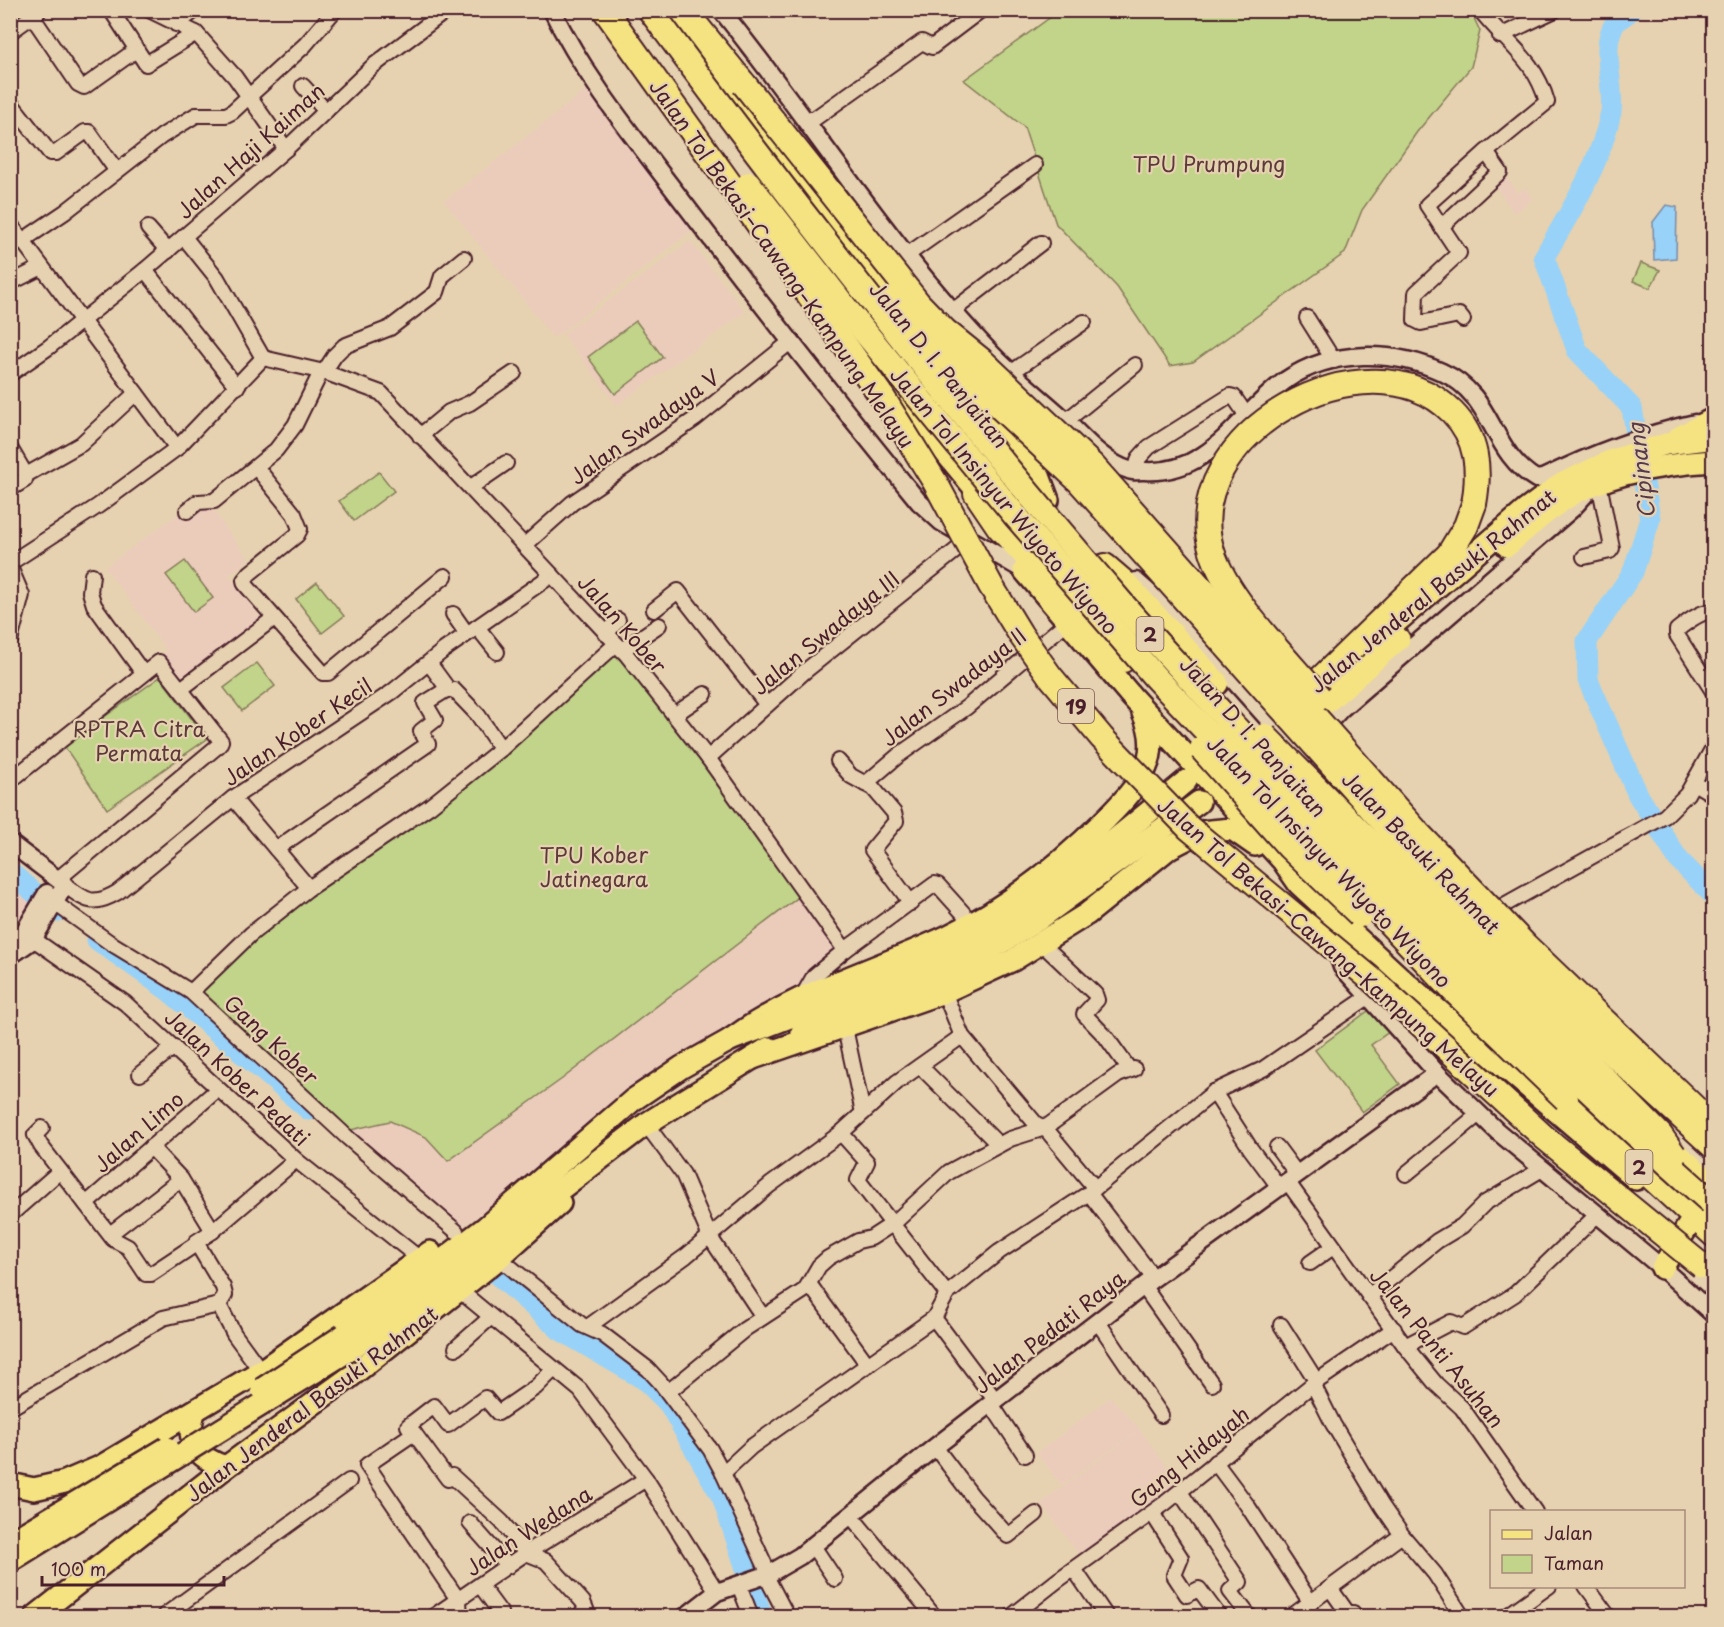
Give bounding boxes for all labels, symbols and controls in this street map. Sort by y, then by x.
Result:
street label: Jalan Tol Bekasi–Cawang–Kampung Melayu [643,72,923,454]
street label: Jalan Haji Kaiman [169,75,331,225]
park label: TPU Prumpung [1133,147,1285,179]
street label: Jalan D. I. Panjaitan [863,274,1017,454]
street label: Jalan Tol Insinyur Wiyoto Wiyono [883,359,1127,641]
street label: Jalan Swadaya V [562,361,726,491]
water label: Cipinang [1618,420,1662,521]
street label: Jalan Jenderal Basuki Rahmat [1302,480,1562,700]
street label: Jalan Swadaya III [744,562,906,702]
street label: Jalan Kober [571,567,675,680]
road number: 2 [1136,617,1164,651]
street label: Jalan Swadaya II [874,619,1032,753]
street label: Jalan D. I. Panjaitan [1173,649,1335,823]
street label: Jalan Kober Kecil [216,669,378,793]
road number: 19 [1058,689,1094,723]
park label: RPTRA Citra Permata [73,712,205,768]
street label: Jalan Tol Insinyur Wiyoto Wiyono [1200,727,1460,995]
street label: Jalan Basuki Rahmat [1335,763,1509,941]
street label: Jalan Tol Bekasi–Cawang–Kampung Melayu [1151,788,1507,1104]
park label: TPU Kober Jatinegara [540,838,649,894]
street label: Gang Kober [217,987,327,1092]
street label: Jalan Kober Pedati [158,1001,318,1153]
street label: Jalan Limo [86,1083,190,1179]
road number: 2 [1626,1150,1652,1184]
street label: Jalan Panti Asuhan [1363,1260,1513,1434]
street label: Jalan Pedati Raya [966,1261,1132,1400]
street label: Jalan Jenderal Basuki Rahmat [178,1297,444,1509]
street label: Gang Hidayah [1122,1398,1256,1514]
street label: Jalan Wedana [458,1477,598,1583]
legend [1490,1510,1685,1588]
text: Jalan [1544,1519,1593,1546]
scale bar [42,1549,224,1587]
text: Taman [1544,1549,1604,1576]
text: 100 m [51,1555,106,1582]

